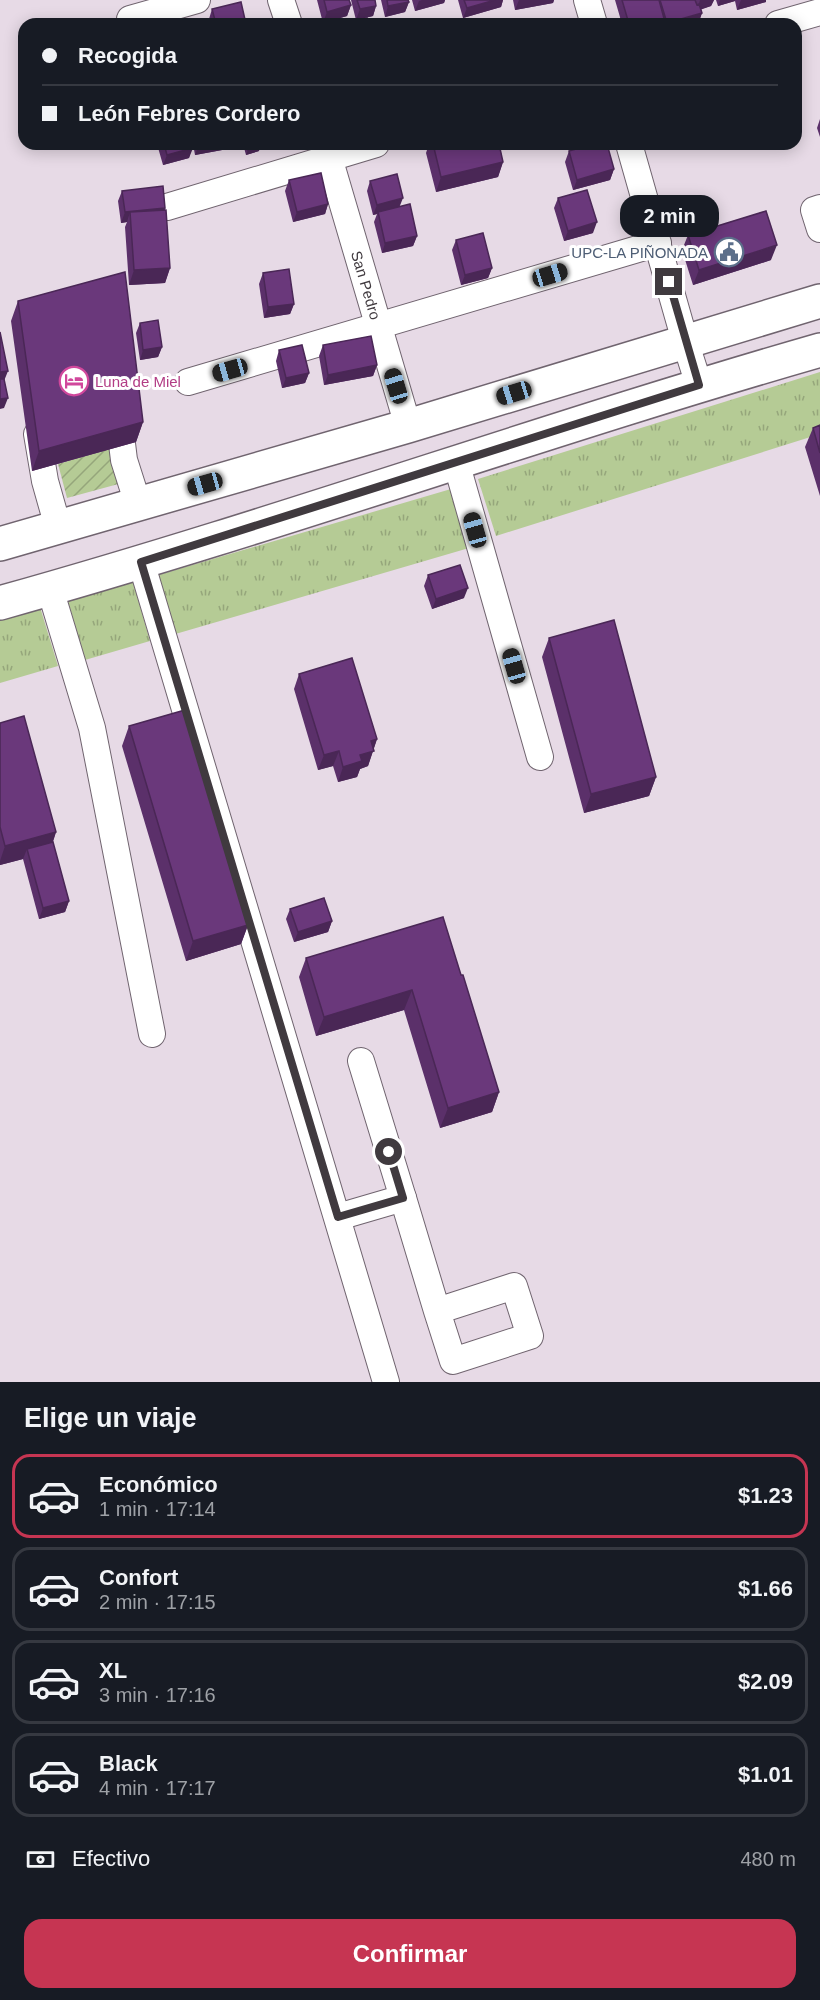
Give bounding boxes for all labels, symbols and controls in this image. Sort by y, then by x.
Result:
text: Recogida [78,43,177,68]
text: León Febres Cordero [78,101,300,126]
callout: 2 min [620,195,718,237]
text: 2 min [643,205,696,227]
public building icon: UPC-LA PIÑONADA [713,236,745,268]
place label: UPC-LA PIÑONADA [571,244,708,261]
street label: San Pedro [348,249,385,321]
car [530,261,570,289]
route end [655,268,682,295]
car [210,356,250,384]
hotel icon: Luna de Miel [58,365,90,397]
car [382,366,410,406]
place label: Luna de Miel [95,373,181,390]
car [494,379,534,407]
car [185,470,225,498]
car [461,510,489,550]
car [500,646,528,686]
route start [375,1138,402,1165]
text: Elige un viaje [24,1403,197,1433]
icon: car [27,1469,81,1523]
text: Económico [99,1472,218,1497]
text: $1.23 [738,1483,793,1508]
text: 1 min · 17:14 [99,1498,216,1520]
icon: car [27,1562,81,1616]
text: Confort [99,1565,178,1590]
text: $1.66 [738,1576,793,1601]
text: 2 min · 17:15 [99,1591,216,1613]
icon: car [27,1655,81,1709]
text: XL [99,1658,127,1683]
text: $2.09 [738,1669,793,1694]
text: 3 min · 17:16 [99,1684,216,1706]
icon: car [27,1748,81,1802]
text: Black [99,1751,158,1776]
text: $1.01 [738,1762,793,1787]
text: 4 min · 17:17 [99,1777,216,1799]
icon: cash [24,1843,57,1876]
text: Efectivo [72,1846,150,1871]
text: 480 m [740,1848,796,1870]
button: Confirmar [24,1919,796,1988]

